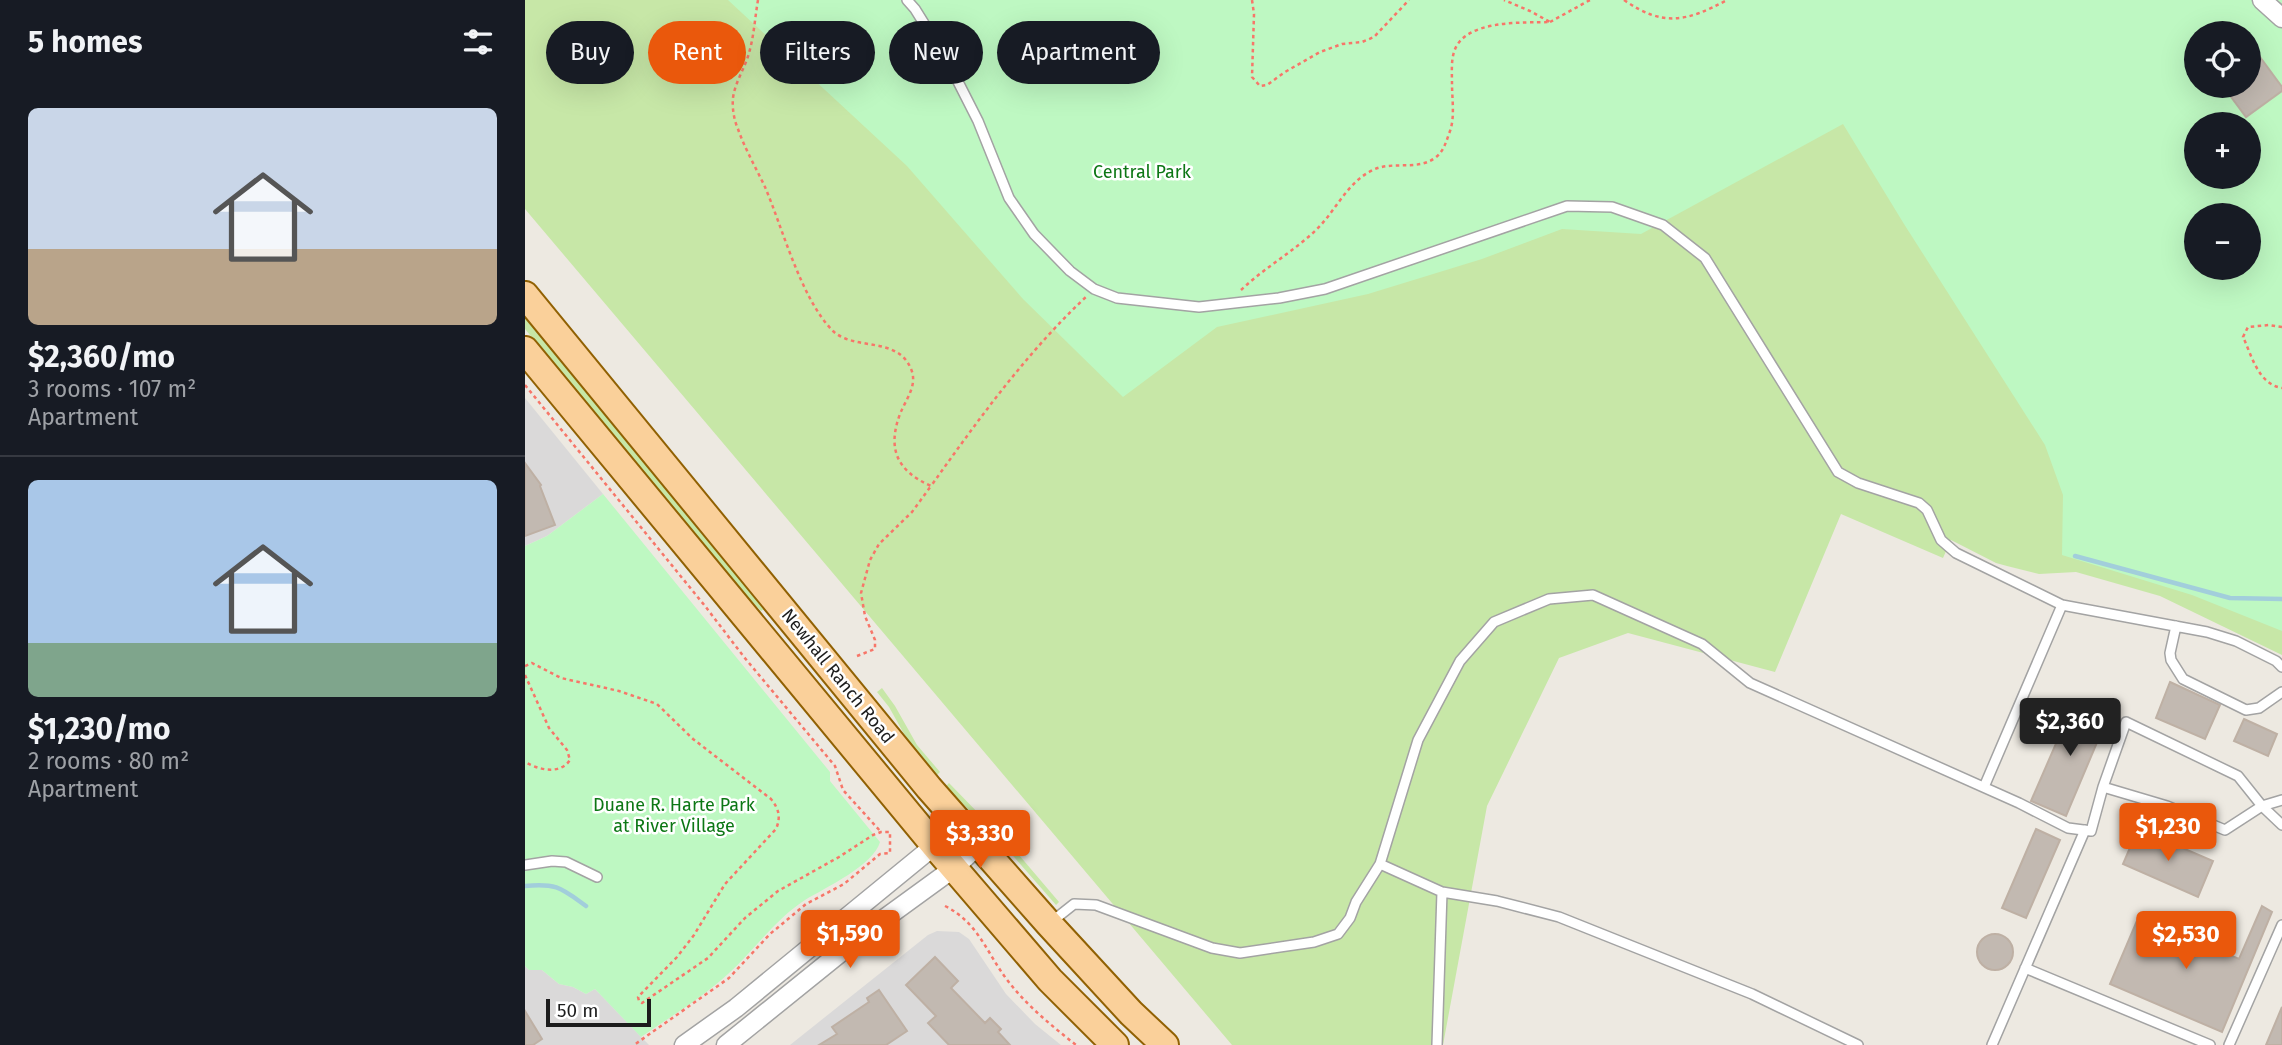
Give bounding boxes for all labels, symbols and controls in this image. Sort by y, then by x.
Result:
chip: Buy [546,21,634,84]
chip: Rent [648,21,746,84]
chip: Filters [760,21,875,84]
chip: New [889,21,983,84]
chip: Apartment [997,21,1160,84]
map controls [2184,21,2261,280]
button: locate [2184,21,2261,98]
icon: filters [459,23,497,61]
text: 5 homes [28,24,142,60]
button: + [2184,112,2261,189]
icon: home [200,154,326,280]
park label: Central Park [1093,161,1192,183]
button: − [2184,203,2261,280]
text: $2,360/mo [28,339,175,375]
text: 3 rooms · 107 m² [28,375,196,403]
text: Apartment [28,403,138,431]
icon: home [200,526,326,652]
street label: Newhall Ranch Road [777,604,899,748]
pin: $2,360 [2013,698,2127,758]
text: $2,360 [2036,707,2104,735]
text: $1,230/mo [28,711,171,747]
text: 2 rooms · 80 m² [28,747,189,775]
text: Apartment [28,775,138,803]
park label: Duane R. Harte Park at River Village [593,794,756,837]
pin: $1,230 [2111,804,2225,863]
pin: $3,330 [923,810,1037,870]
text: $1,230 [2135,812,2201,840]
text: $3,330 [946,819,1014,847]
pin: $1,590 [793,911,907,970]
pin: $2,530 [2129,912,2243,971]
text: $1,590 [817,919,883,947]
text: $2,530 [2152,920,2220,948]
scale bar [546,996,651,1028]
text: 50 m [557,999,598,1022]

